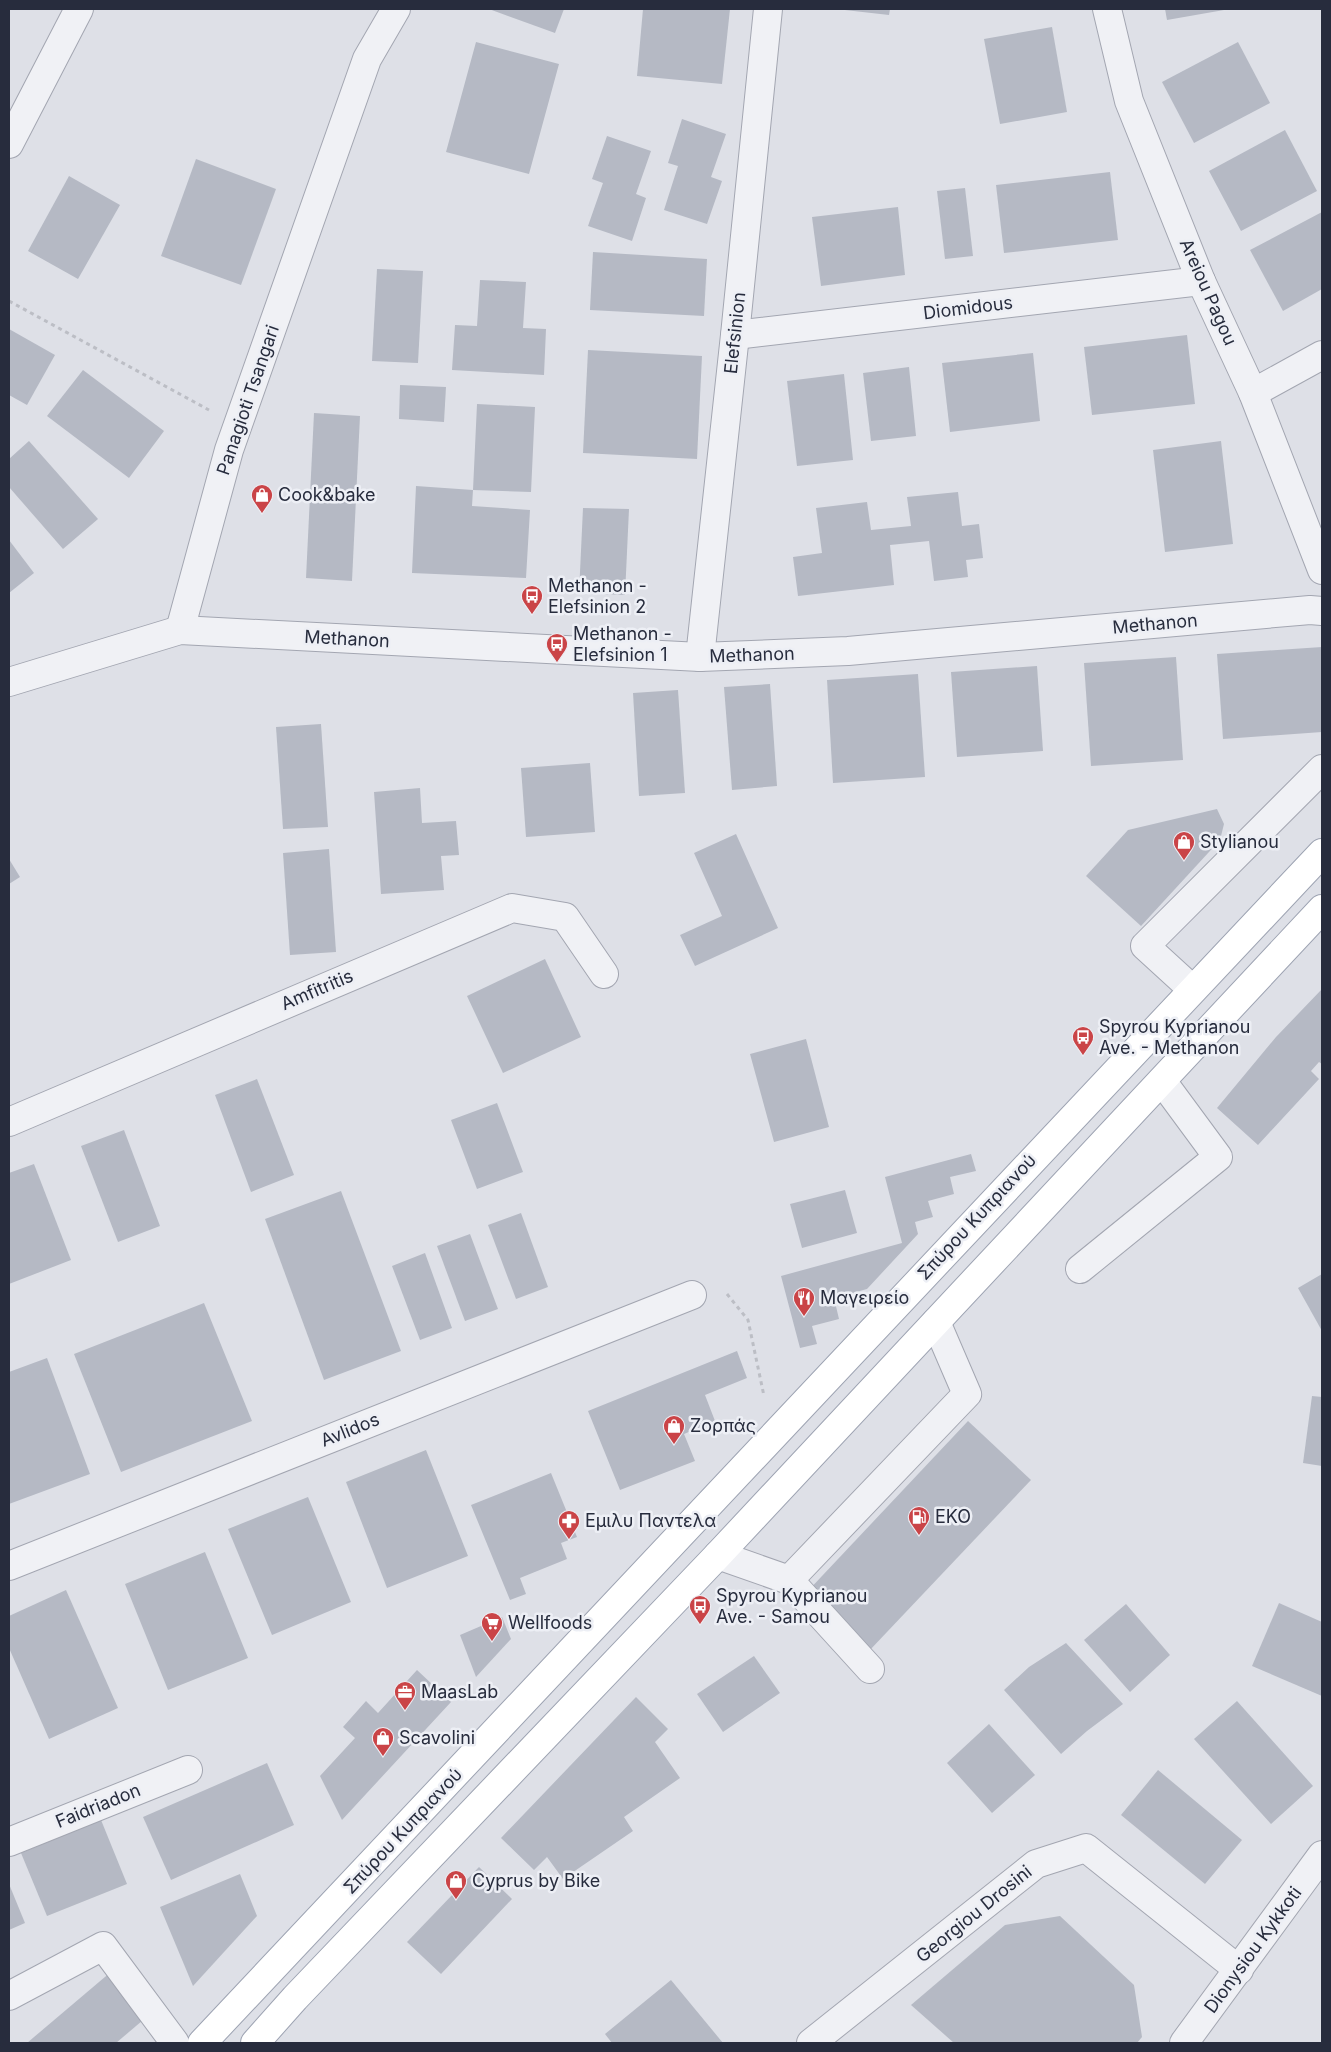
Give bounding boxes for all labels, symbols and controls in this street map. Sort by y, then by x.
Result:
street label: Areiou Pagou [1176,235,1241,348]
street label: Elefsinion [720,291,749,375]
street label: Diomidous [922,292,1014,323]
street label: Panagioti Tsangari [212,322,283,477]
shop icon: Cook&bake [250,483,274,514]
place label: Cook&bake [278,484,375,505]
place label: Methanon - Elefsinion 2 [548,575,647,617]
bus stop icon: Methanon - Elefsinion 2 [520,584,544,615]
street label: Methanon [1111,609,1198,638]
place label: Methanon - Elefsinion 1 [573,623,672,665]
street label: Methanon [304,626,390,651]
bus stop icon: Methanon - Elefsinion 1 [545,632,569,663]
street label: Methanon [709,643,795,666]
shop icon: Stylianou [1172,830,1196,861]
place label: Stylianou [1200,831,1279,852]
street label: Amfitritis [278,965,356,1014]
place label: Spyrou Kyprianou Ave. - Methanon [1099,1016,1250,1058]
bus stop icon: Spyrou Kyprianou Ave. - Methanon [1071,1025,1095,1056]
street label: Σπύρου Κυπριανού [913,1150,1040,1284]
restaurant icon: Μαγειρείο [792,1286,816,1317]
place label: Μαγειρείο [820,1287,909,1308]
street label: Avlidos [317,1408,382,1451]
shop icon: Ζορπάς [662,1414,686,1445]
place label: Ζορπάς [690,1415,756,1436]
fuel station icon: EKO [907,1505,931,1536]
place label: EKO [935,1506,971,1527]
pharmacy icon: Εμιλυ Παντελα [557,1509,581,1540]
place label: Εμιλυ Παντελα [585,1510,716,1531]
place label: Spyrou Kyprianou Ave. - Samou [716,1585,867,1627]
bus stop icon: Spyrou Kyprianou Ave. - Samou [688,1594,712,1625]
supermarket icon: Wellfoods [480,1611,504,1642]
place label: Wellfoods [508,1612,592,1633]
office icon: MaasLab [393,1680,417,1711]
place label: MaasLab [421,1681,498,1702]
shop icon: Scavolini [371,1726,395,1757]
place label: Scavolini [399,1727,475,1748]
street label: Σπύρου Κυπριανού [339,1764,466,1898]
street label: Faidriadon [52,1779,143,1832]
street label: Georgiou Drosini [912,1861,1036,1967]
shop icon: Cyprus by Bike [444,1869,468,1900]
place label: Cyprus by Bike [472,1870,600,1891]
street label: Dionysiou Kykkoti [1200,1882,1305,2017]

